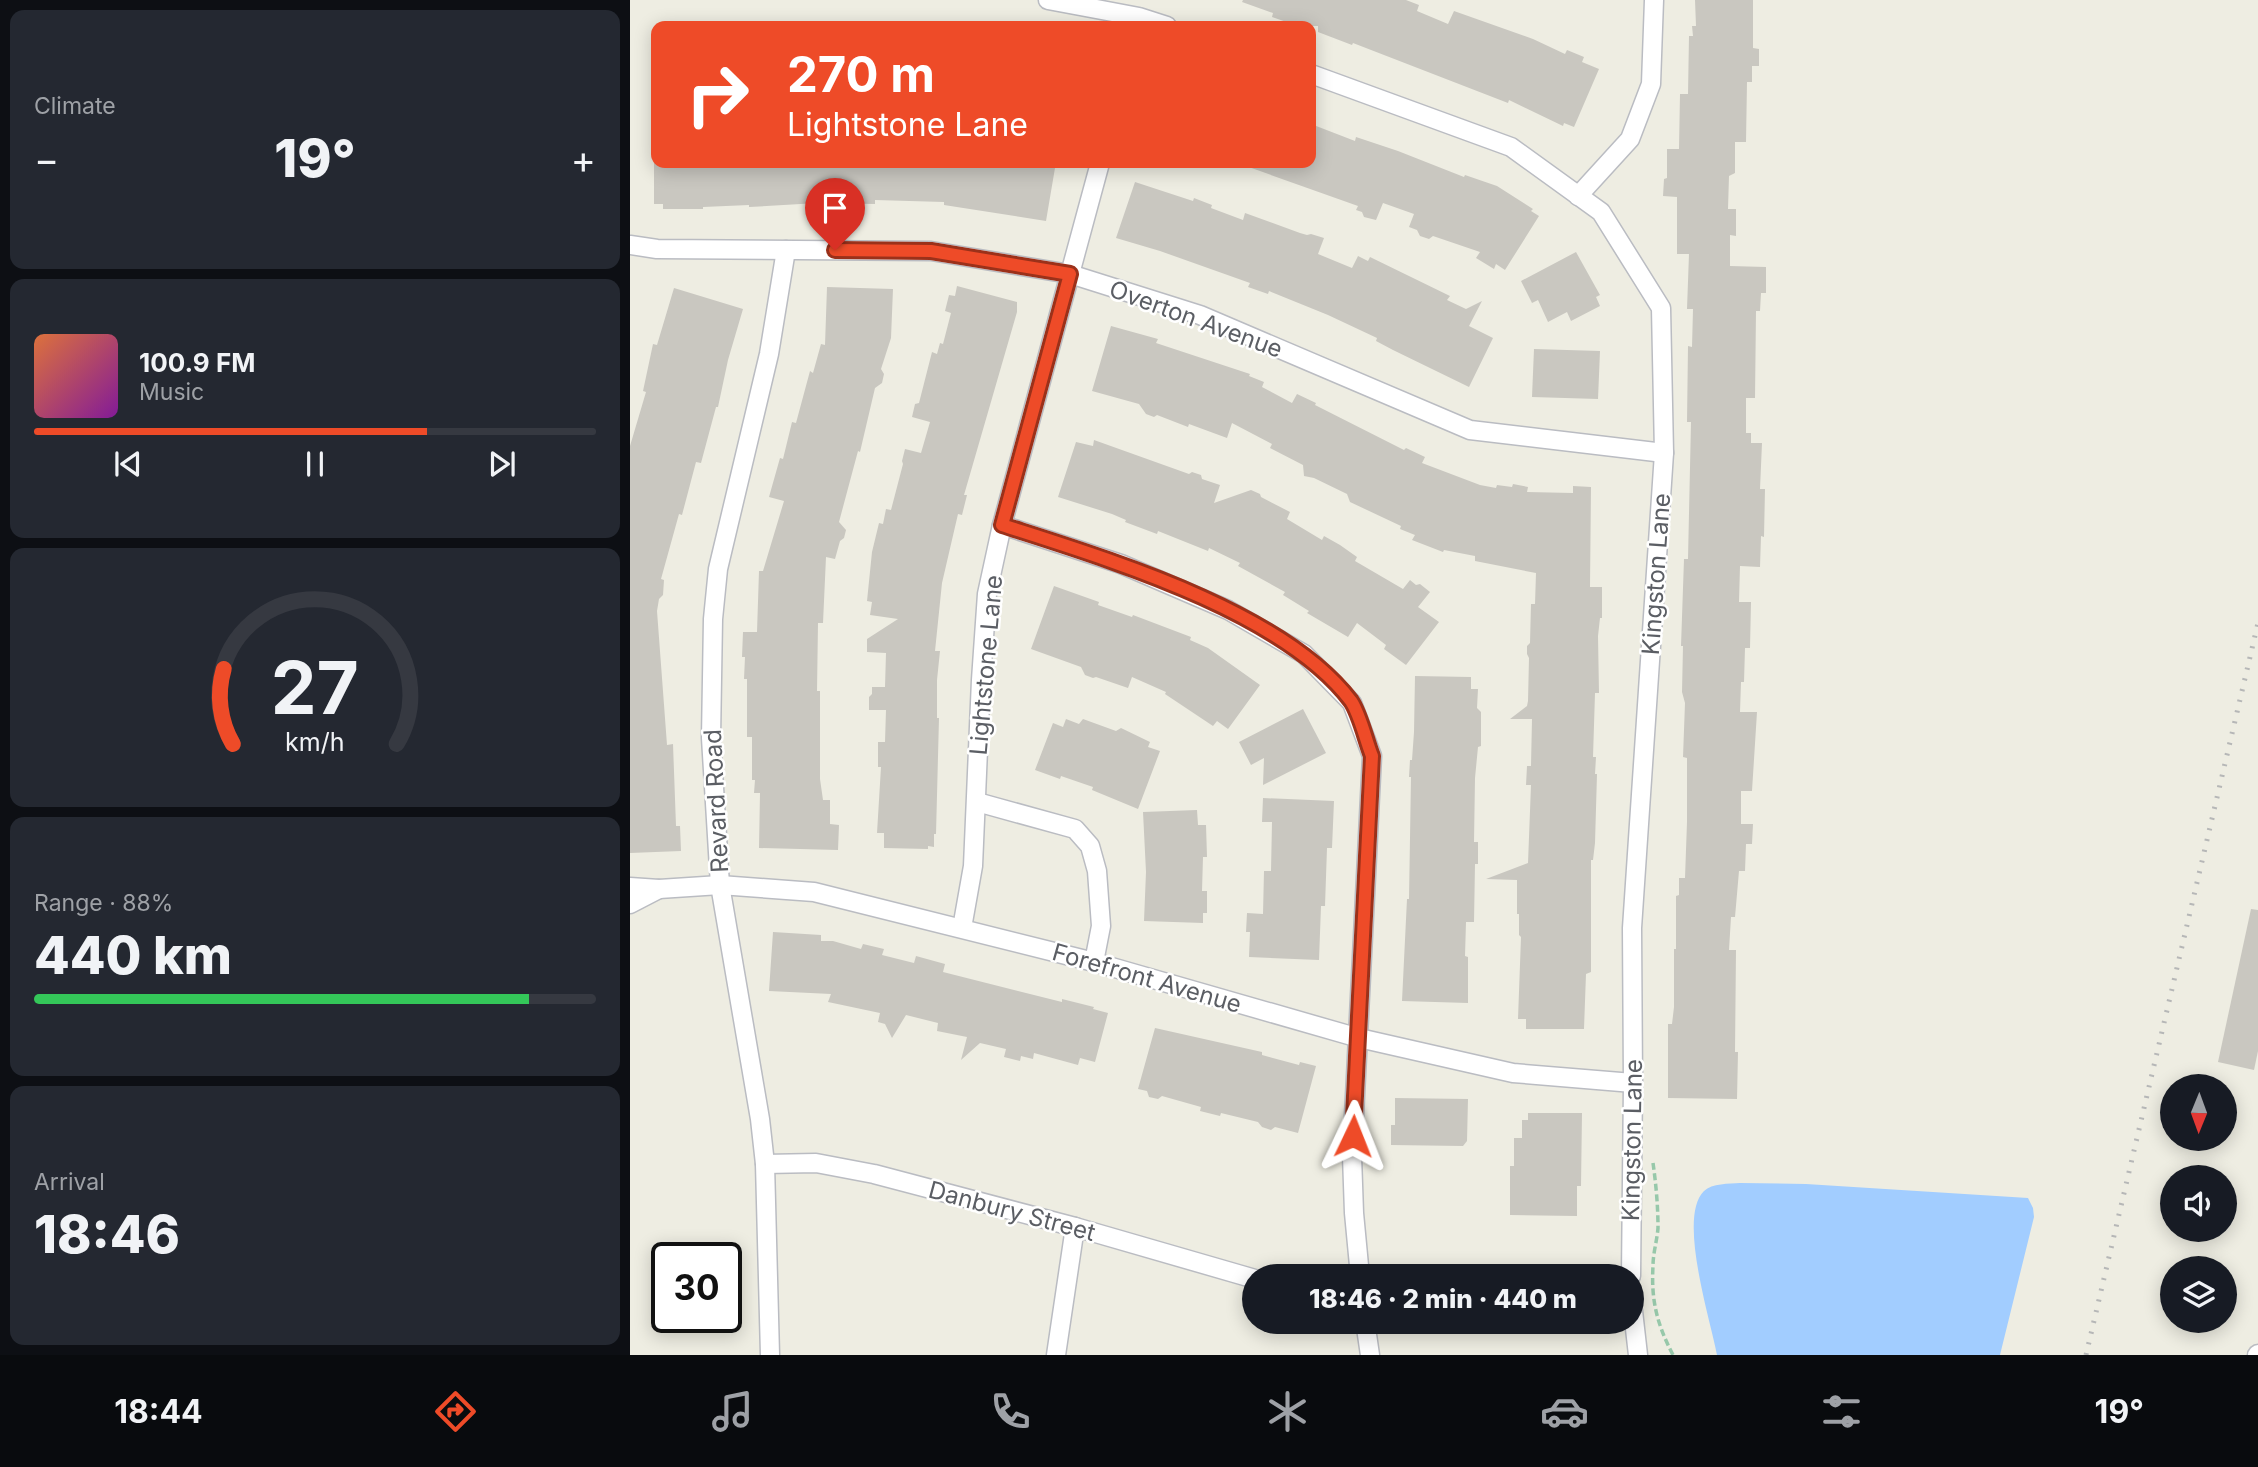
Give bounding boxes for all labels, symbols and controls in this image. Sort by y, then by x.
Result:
text: 270 m [787,45,935,104]
icon: right [672,49,763,140]
text: Climate [34,92,116,120]
text: Lightstone Lane [787,105,1028,144]
text: 19° [274,127,356,190]
text: − [34,136,59,182]
text: + [571,136,596,182]
pin [805,178,865,250]
icon: arrive [816,189,854,227]
street label: Overton Avenue [1106,274,1286,364]
text: 100.9 FM [139,347,255,378]
text: Music [139,378,204,406]
icon: previous [109,445,147,483]
icon: pause [296,445,334,483]
icon: next [483,445,521,483]
street label: Kingston Lane [1636,492,1676,656]
street label: Lightstone Lane [964,574,1008,756]
text: 27 [271,643,359,732]
text: km/h [285,726,345,756]
street label: Revard Road [698,729,734,873]
text: Range · 88% [34,889,173,917]
text: 440 km [34,924,232,987]
street label: Forefront Avenue [1049,937,1245,1019]
street label: Kingston Lane [1616,1059,1648,1221]
north arrow [2160,1074,2236,1152]
map controls [2160,1074,2237,1333]
position arrow [1316,1099,1390,1173]
button: sound [2160,1165,2237,1242]
text: Arrival [34,1168,105,1196]
street label: Danbury Street [926,1175,1099,1247]
text: 18:46 [34,1203,180,1266]
speed limit sign: 30 [651,1242,742,1333]
button: layers [2160,1256,2237,1333]
text: 18:46 · 2 min · 440 m [1309,1283,1577,1314]
icon: directions [431,1387,480,1436]
icon: music [708,1387,757,1436]
icon: phone [986,1387,1035,1436]
icon: climate [1263,1387,1312,1436]
icon: car [1540,1387,1589,1436]
icon: filters [1817,1387,1866,1436]
text: 18:44 [114,1392,203,1431]
text: 19° [2095,1392,2144,1431]

